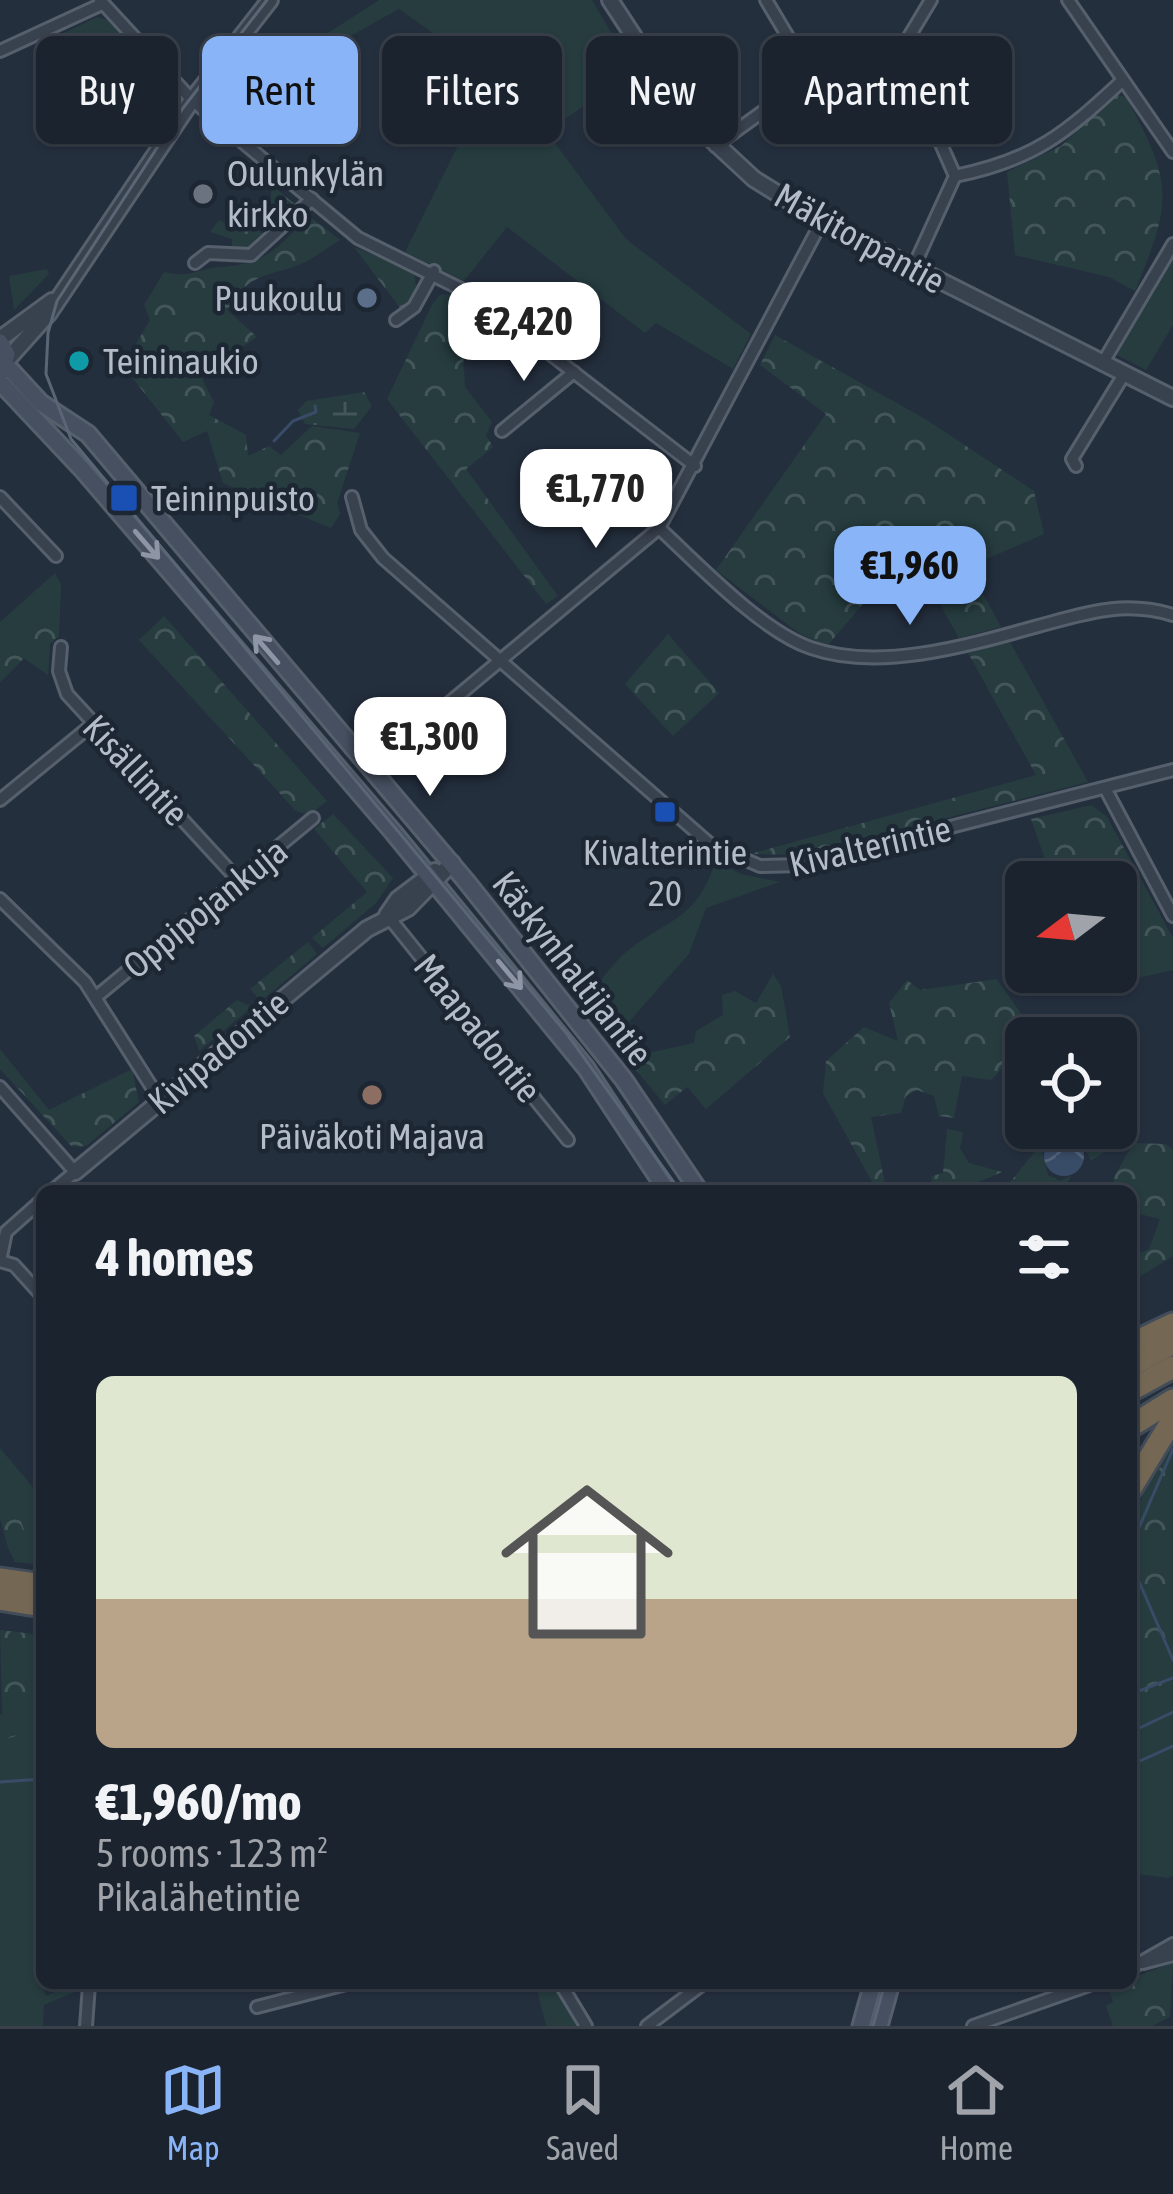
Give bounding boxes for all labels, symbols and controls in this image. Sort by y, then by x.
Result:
chip: Buy [36,36,178,144]
chip: Rent [202,36,358,144]
chip: Filters [382,36,562,144]
chip: New [586,36,738,144]
chip: Apartment [762,36,1012,144]
place label: Oulunkylän kirkko [227,152,384,235]
street label: Mäkitorpantie [768,174,952,302]
marker: Oulunkylän kirkko [190,181,216,207]
place label: Puukoulu [214,277,343,319]
pin: €2,420 [426,282,622,384]
marker: Puukoulu [354,285,380,311]
text: €2,420 [475,299,573,343]
place label: Teininaukio [103,340,259,382]
marker: Teininaukio [66,348,92,374]
pin: €1,770 [498,449,694,551]
text: €1,770 [547,466,645,510]
place label: Teininpuisto [151,477,315,519]
marker: Teininpuisto [108,482,140,514]
pin: €1,960 [812,526,1008,628]
one-way arrow [133,529,160,560]
text: €1,960 [861,543,959,587]
one-way arrow [252,634,280,665]
pin: €1,300 [332,697,528,799]
street label: Kisällintie [75,706,197,834]
text: €1,300 [381,714,479,758]
marker: Kivalterintie 20 [652,799,678,825]
street label: Kivalterintie [785,807,955,885]
street label: Oppipojankuja [115,829,295,987]
place label: Kivalterintie 20 [583,831,747,914]
north arrow [1005,861,1137,993]
map controls [1005,861,1137,1149]
street label: Käskynhaltijantie [484,863,662,1073]
street label: Maapadontie [406,946,550,1110]
one-way arrow [496,959,524,990]
street label: Kivipadontie [140,982,296,1122]
button: locate [1005,1017,1137,1149]
marker: Päiväkoti Majava [359,1082,385,1108]
place label: Päiväkoti Majava [259,1115,485,1157]
icon: filters [1011,1224,1077,1290]
text: 4 homes [96,1228,254,1287]
icon: home [479,1454,695,1670]
text: €1,960/mo [96,1772,302,1831]
text: 5 rooms · 123 m² [96,1831,328,1875]
text: Pikalähetintie [96,1875,301,1919]
tab: Map [160,2057,226,2167]
tab: Saved [546,2057,619,2167]
tab: Home [939,2057,1013,2167]

